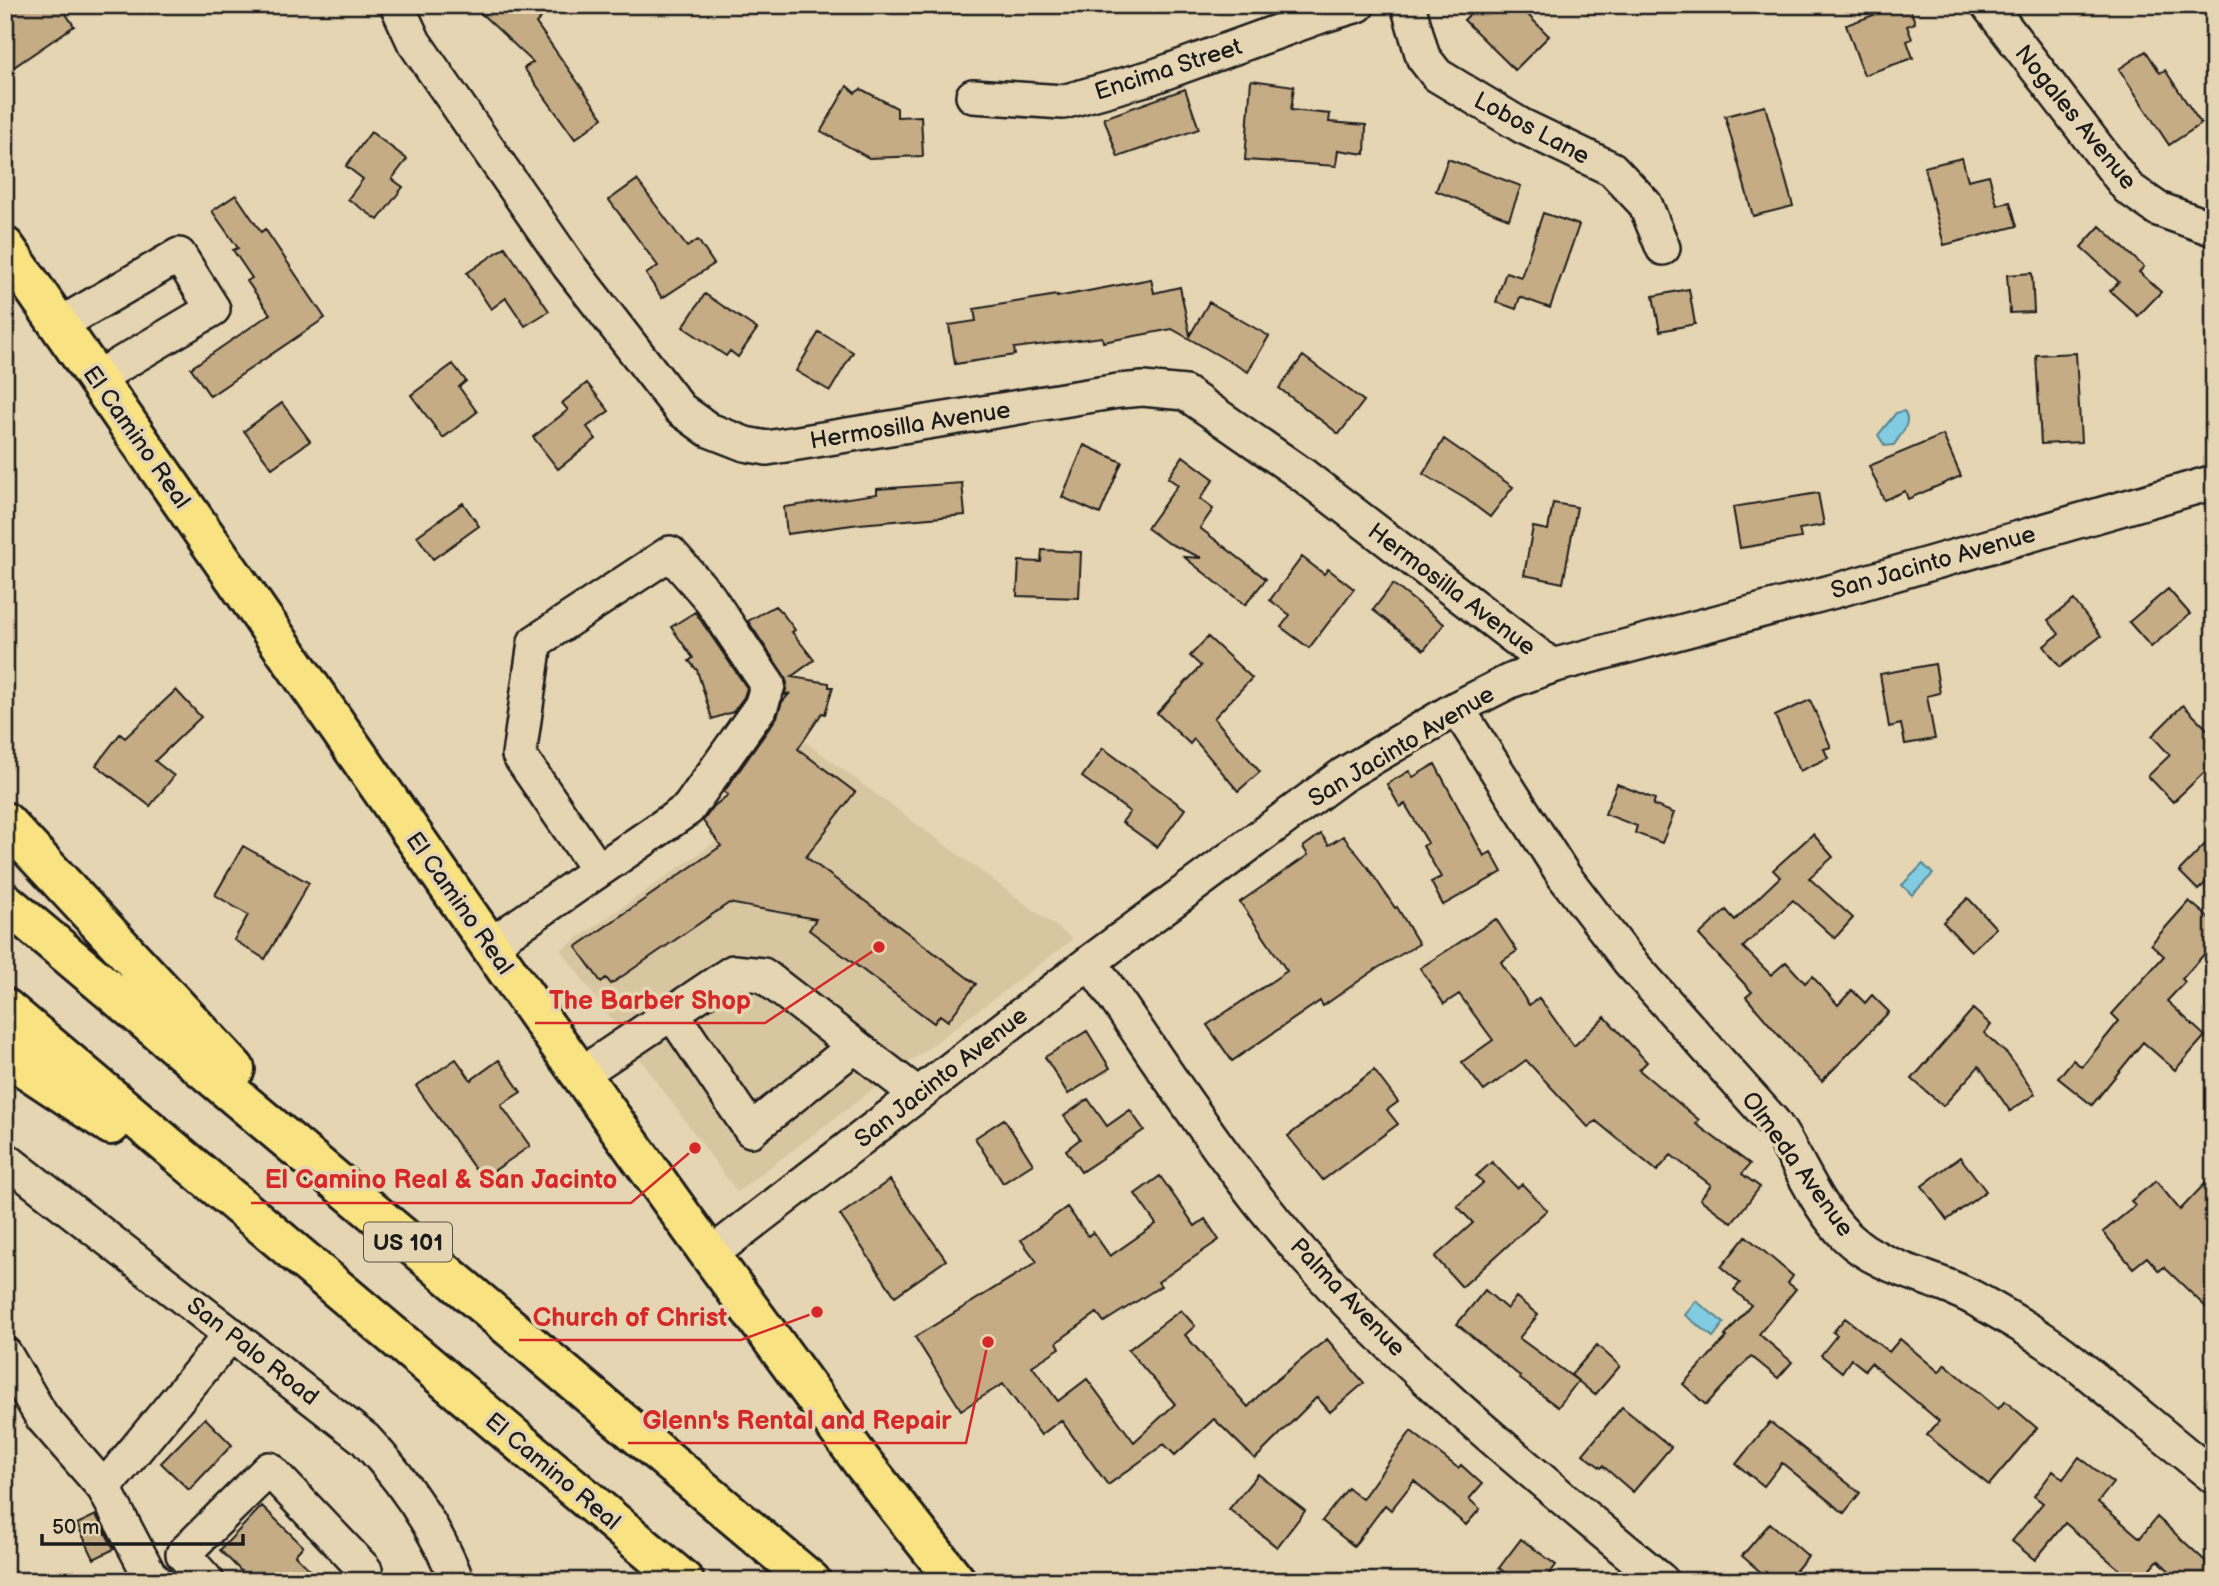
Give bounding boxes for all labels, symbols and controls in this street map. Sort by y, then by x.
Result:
street label: Encima Street [1091,32,1246,107]
street label: Nogales Avenue [2008,39,2143,195]
street label: Lobos Lane [1469,86,1594,171]
street label: El Camino Real [77,360,197,514]
street label: Hermosilla Avenue [808,395,1012,456]
street label: Hermosilla Avenue [1362,517,1541,662]
street label: San Jacinto Avenue [1827,519,2039,606]
street label: San Jacinto Avenue [1303,679,1499,813]
street label: El Camino Real [400,826,520,980]
callout: The Barber Shop [535,976,765,1023]
text: The Barber Shop [549,986,751,1017]
street label: San Jacinto Avenue [849,1001,1034,1154]
street label: Olmeda Avenue [1735,1086,1860,1242]
callout: El Camino Real & San Jacinto [251,1156,631,1203]
text: El Camino Real & San Jacinto [265,1165,617,1196]
road number: US 101 [364,1222,452,1261]
street label: Palma Avenue [1284,1232,1411,1363]
street label: San Palo Road [181,1291,324,1412]
callout: Church of Christ [519,1293,741,1340]
text: Church of Christ [533,1303,728,1334]
callout: Glenn's Rental and Repair [628,1396,966,1443]
street label: El Camino Real [479,1406,626,1536]
text: Glenn's Rental and Repair [642,1406,952,1437]
scale bar [42,1502,243,1546]
text: 50 m [52,1515,99,1540]

